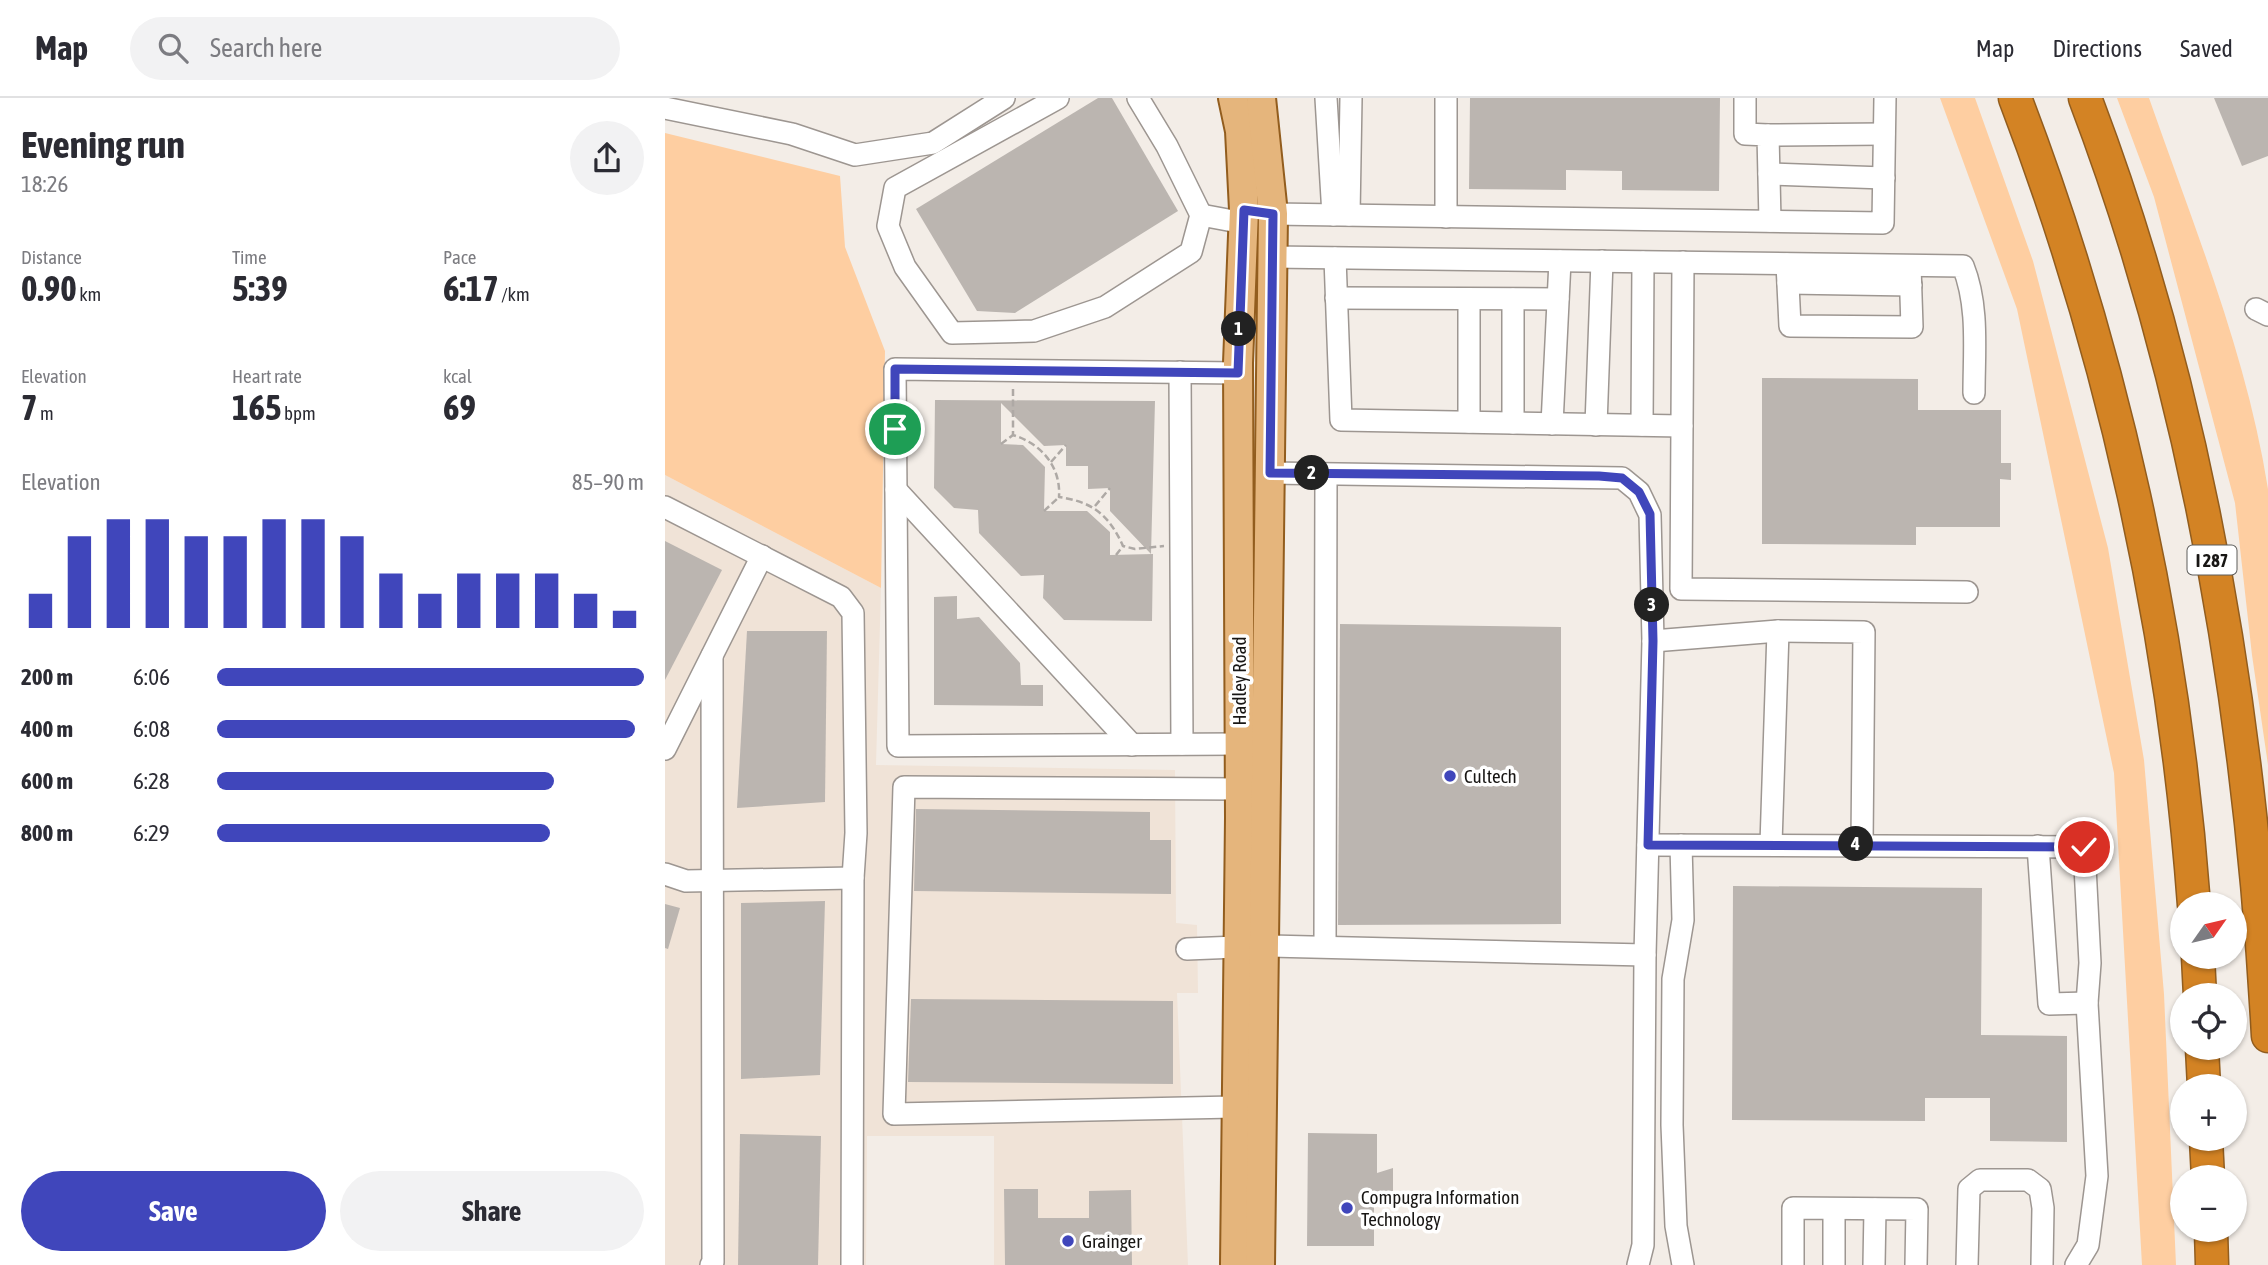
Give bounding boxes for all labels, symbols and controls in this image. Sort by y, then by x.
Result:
search box [130,17,620,80]
text: Map [35,29,88,67]
icon: search [154,29,192,67]
text: Search here [210,33,322,63]
text: Map [1976,35,2014,62]
text: Directions [2052,35,2142,62]
text: Saved [2180,35,2233,62]
button: share [570,121,644,195]
text: Evening run [21,123,185,166]
text: 18:26 [21,171,68,197]
text: Distance [21,246,82,268]
text: Time [232,246,267,268]
text: Pace [443,246,476,268]
text: 0.90 [21,268,77,308]
text: 5:39 [232,268,288,308]
text: 6:17 [443,268,499,308]
text: km [77,283,101,305]
text: /km [499,283,530,305]
pin: 1 [1221,312,1257,346]
text: 1 [1234,317,1243,339]
text: Elevation [21,365,87,387]
text: Heart rate [232,365,302,387]
text: kcal [443,365,472,387]
text: 7 [21,387,37,427]
text: 165 [232,387,281,427]
text: 69 [443,387,476,427]
pin [865,399,925,459]
text: m [37,402,54,424]
text: bpm [281,402,316,424]
icon: arrive [876,410,914,448]
pin: 2 [1295,456,1329,490]
text: 2 [1307,461,1316,483]
text: Elevation [21,469,101,495]
text: 85–90 m [572,469,644,495]
road number: I 287 [2187,546,2237,574]
pin: 3 [1635,588,1669,622]
text: 3 [1647,593,1656,615]
street label: Hadley Road [1228,637,1250,725]
text: 200 m [21,664,73,690]
text: 6:06 [133,664,170,690]
text: 400 m [21,716,73,742]
text: 6:08 [133,716,170,742]
place label: Cultech [1464,765,1517,787]
text: 600 m [21,768,73,794]
text: 6:28 [133,768,170,794]
marker: Cultech [1442,768,1458,784]
pin [2054,817,2114,877]
text: 800 m [21,820,73,846]
text: 6:29 [133,820,170,846]
pin: 4 [1839,826,1873,862]
icon: check [2065,828,2103,866]
text: 4 [1851,832,1860,854]
north arrow [2170,892,2247,970]
map controls [2170,892,2247,1242]
button: locate [2170,983,2247,1060]
button: + [2170,1074,2247,1151]
button: − [2170,1165,2247,1242]
button: Save [21,1171,326,1251]
button: Share [340,1171,644,1251]
place label: Compugra Information Technology [1361,1186,1520,1230]
marker: Compugra Information Technology [1339,1200,1355,1216]
place label: Grainger [1082,1230,1142,1252]
marker: Grainger [1060,1233,1076,1249]

